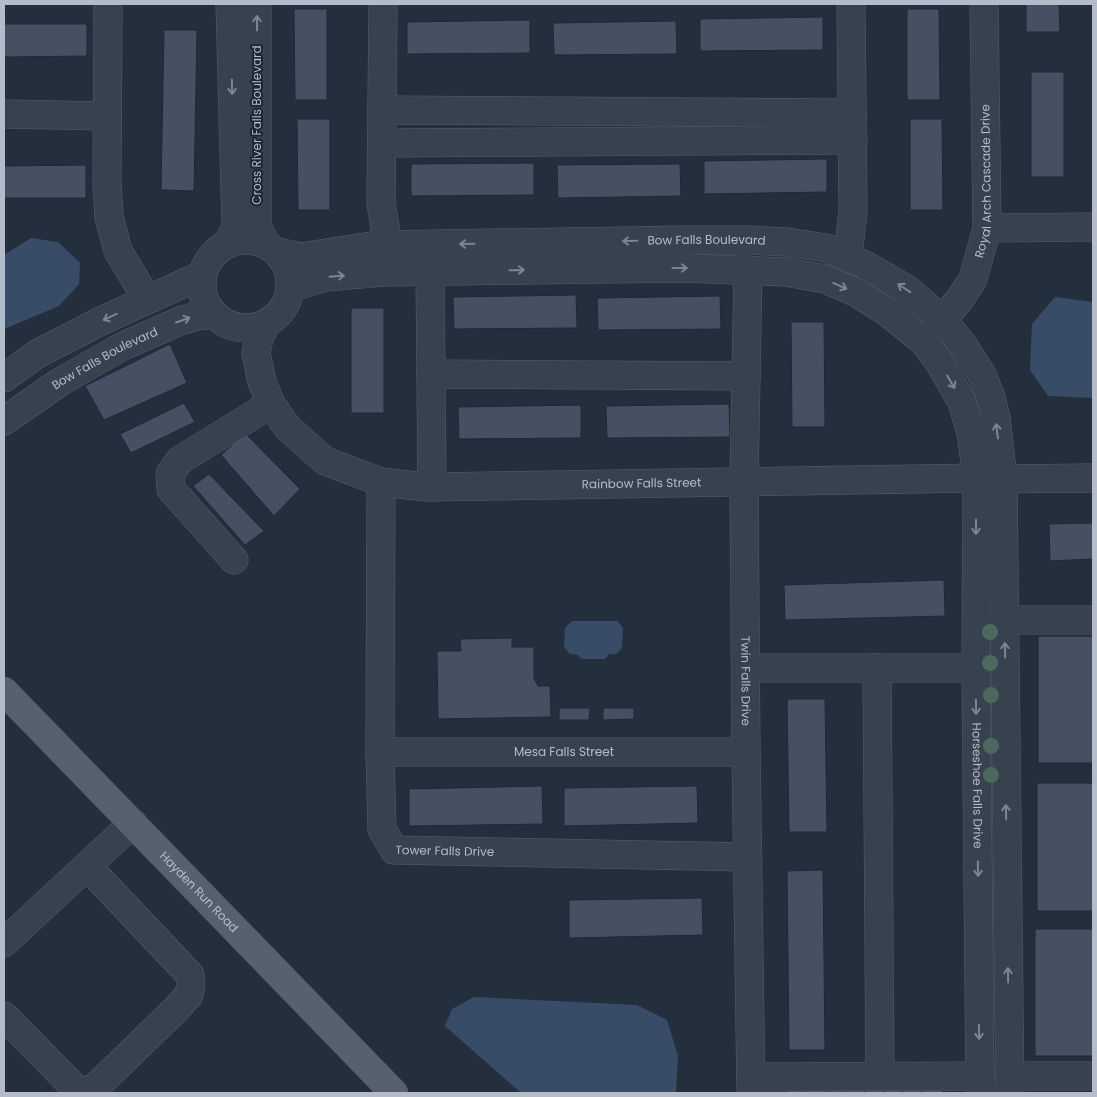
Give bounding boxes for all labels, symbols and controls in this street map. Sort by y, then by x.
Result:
one-way arrow [252,15,262,32]
street label: Cross River Falls Boulevard [248,45,265,205]
one-way arrow [227,79,236,95]
street label: Royal Arch Cascade Drive [970,104,995,260]
street label: Bow Falls Boulevard [647,231,766,249]
one-way arrow [622,236,638,246]
one-way arrow [460,239,476,249]
one-way arrow [671,263,687,273]
one-way arrow [508,265,525,275]
one-way arrow [329,271,345,281]
one-way arrow [832,282,847,291]
one-way arrow [898,283,912,293]
one-way arrow [103,312,118,322]
one-way arrow [175,315,190,324]
street label: Bow Falls Boulevard [48,323,160,393]
one-way arrow [946,374,956,389]
one-way arrow [992,423,1002,439]
street label: Rainbow Falls Street [582,474,702,492]
one-way arrow [972,518,981,534]
street label: Twin Falls Drive [737,636,755,726]
one-way arrow [1000,642,1009,658]
one-way arrow [971,698,981,714]
street label: Horseshoe Falls Drive [969,722,987,849]
street label: Mesa Falls Street [514,743,614,760]
one-way arrow [1002,804,1011,820]
street label: Tower Falls Drive [395,841,494,860]
street label: Hayden Run Road [156,847,243,936]
one-way arrow [973,860,983,877]
one-way arrow [1003,967,1013,983]
one-way arrow [975,1023,984,1039]

